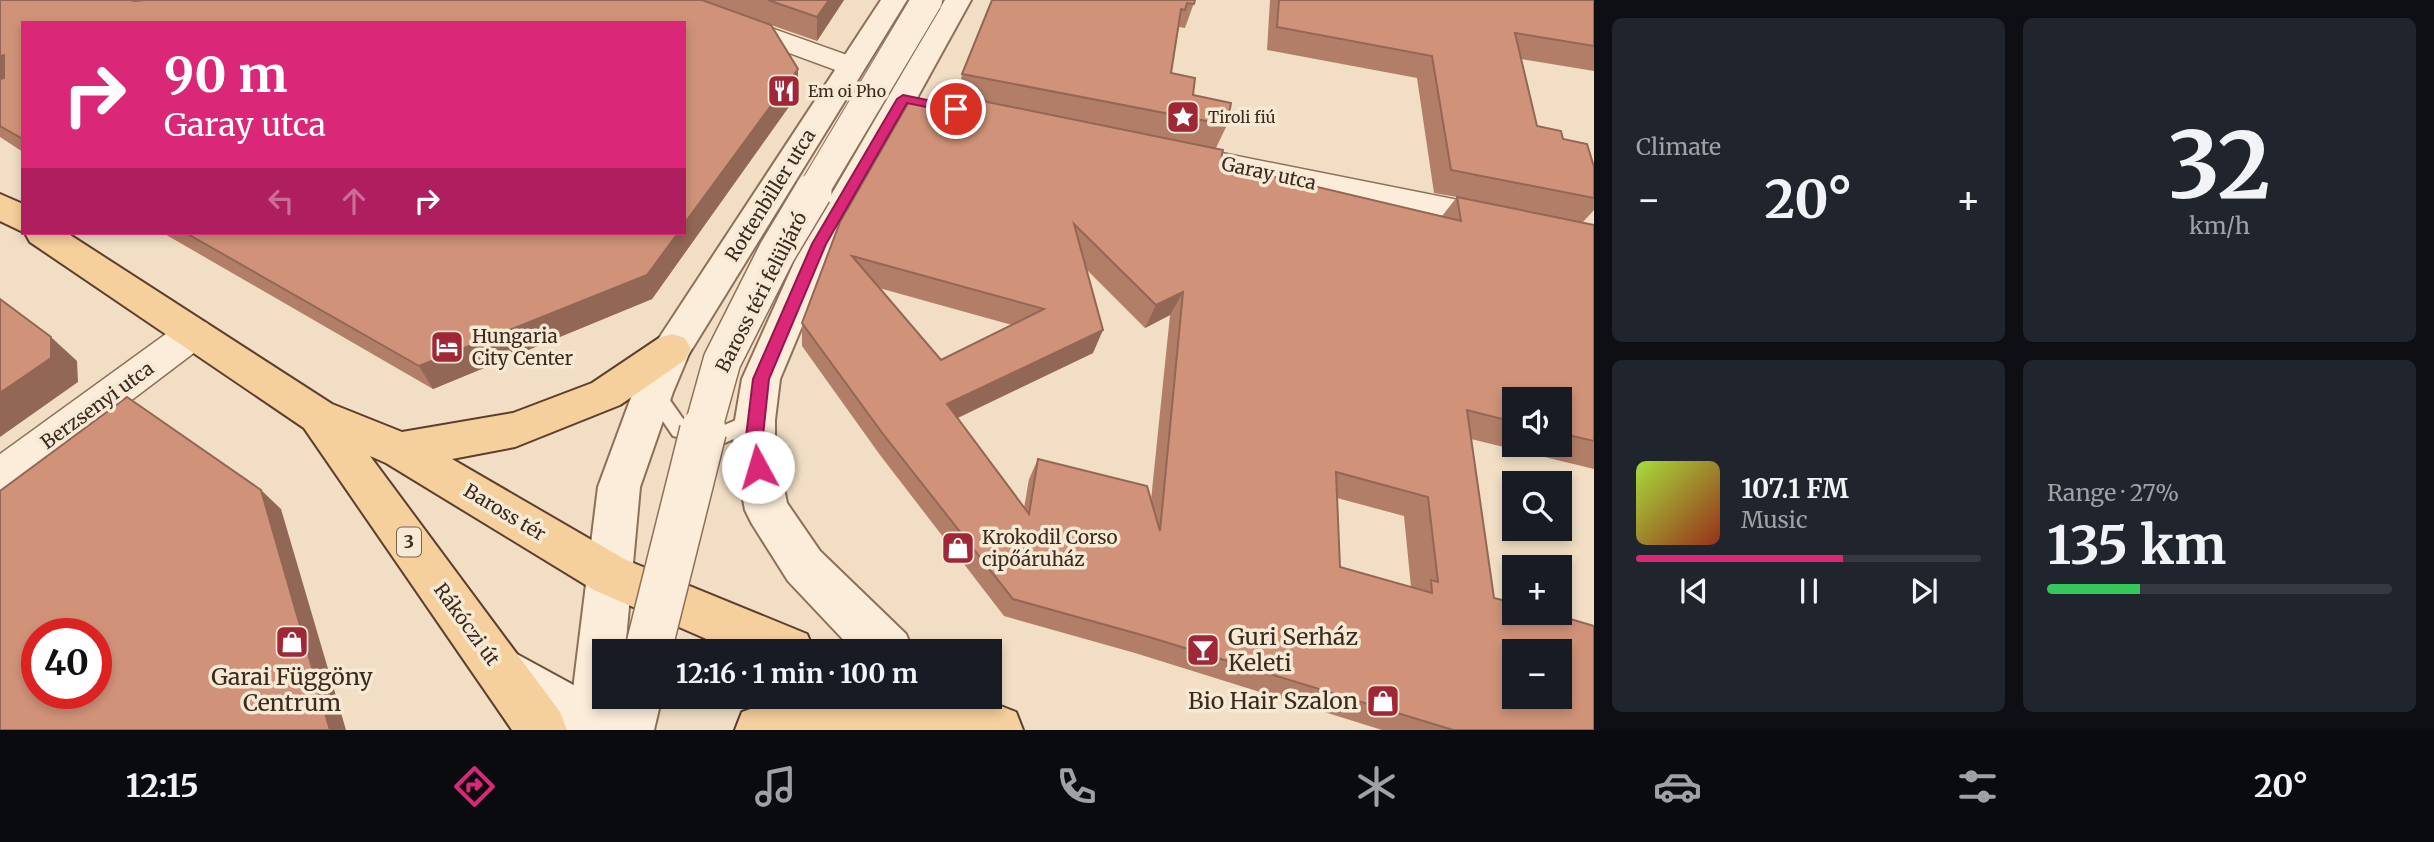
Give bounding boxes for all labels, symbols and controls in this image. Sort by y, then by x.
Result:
text: 90 m [164,44,288,105]
icon: right [49,49,140,140]
restaurant icon: Em oi Pho [765,72,803,110]
pin [926,79,986,139]
place label: Em oi Pho [808,81,886,101]
icon: arrive [937,90,975,128]
place icon: Tiroli fiú [1164,98,1202,136]
text: Garay utca [164,105,326,145]
place label: Tiroli fiú [1208,107,1276,127]
text: 32 [2168,108,2271,223]
street label: Rottenbiller utca [720,124,820,266]
text: Climate [1636,132,1721,161]
street label: Garay utca [1219,151,1319,195]
text: 20° [1764,167,1853,232]
text: − [1636,176,1661,223]
text: + [1956,176,1981,223]
icon: left [262,182,300,220]
icon: ahead [335,182,373,220]
icon: right [408,182,446,220]
street label: Baross téri felüljáró [710,208,812,376]
text: km/h [2189,211,2250,240]
place label: Hungaria City Center [472,324,573,370]
hotel icon: Hungaria City Center [428,328,466,366]
street label: Berzsenyi utca [36,356,158,454]
map controls [1502,387,1572,709]
button: sound [1502,387,1572,457]
position arrow [721,430,795,504]
button: search [1502,471,1572,541]
text: 107.1 FM [1741,472,1849,505]
street label: Baross tér [460,478,551,546]
text: Range · 27% [2047,478,2179,507]
text: Music [1741,505,1808,534]
text: 135 km [2047,513,2226,578]
place label: Krokodil Corso cipőáruház [982,525,1118,571]
road number: 3 [397,528,421,556]
shop icon: Krokodil Corso cipőáruház [939,529,977,567]
button: + [1502,555,1572,625]
icon: previous [1675,572,1713,610]
icon: pause [1790,572,1828,610]
icon: next [1905,572,1943,610]
street label: Rákóczi út [429,578,505,671]
speed limit sign: 40 [21,618,112,709]
place label: Guri Serház Keleti [1228,622,1358,677]
shop icon: Garai Függöny Centrum [273,623,311,661]
bar icon: Guri Serház Keleti [1184,631,1222,669]
button: − [1502,639,1572,709]
text: 12:16 · 1 min · 100 m [676,657,918,690]
place label: Garai Függöny Centrum [211,662,373,717]
shop icon: Bio Hair Szalon [1364,682,1402,720]
place label: Bio Hair Szalon [1188,686,1358,715]
icon: directions [450,762,499,811]
icon: music [751,762,800,811]
icon: phone [1052,762,1101,811]
icon: climate [1352,762,1401,811]
icon: car [1653,762,1702,811]
icon: filters [1953,762,2002,811]
text: 12:15 [126,766,199,806]
text: 20° [2254,766,2308,806]

